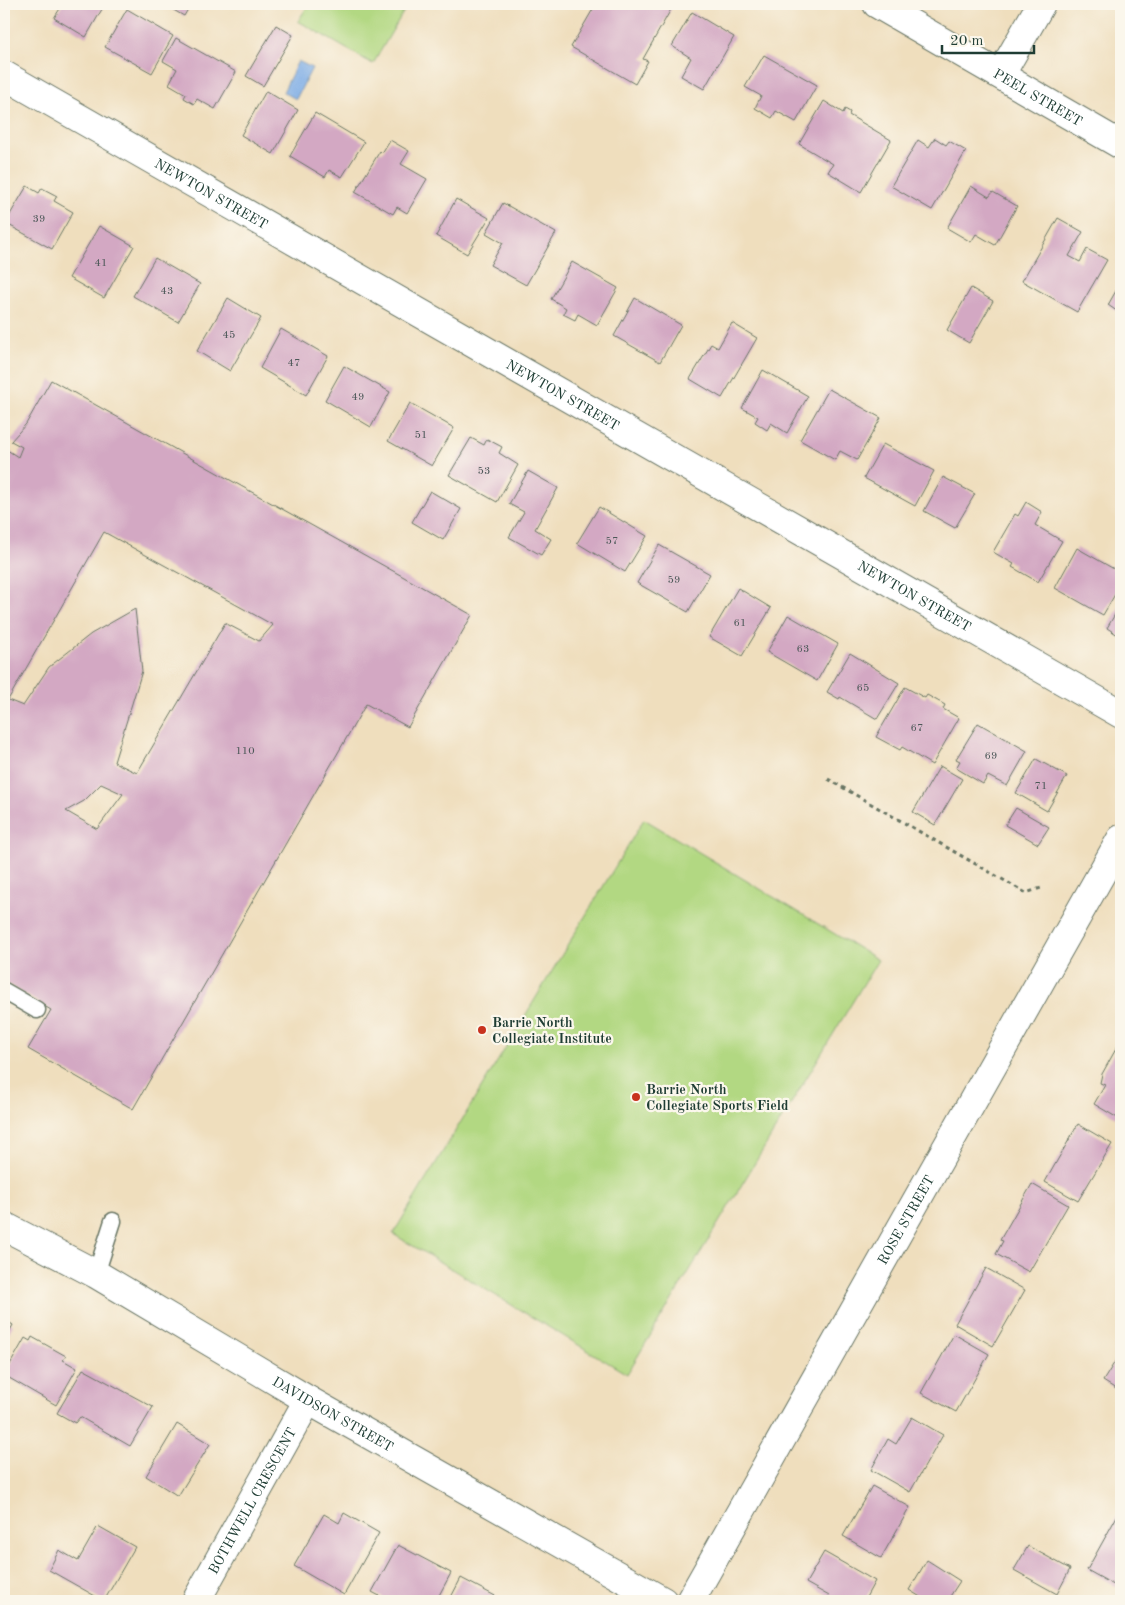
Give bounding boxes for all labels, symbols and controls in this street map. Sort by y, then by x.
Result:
scale bar [942,22,1035,54]
text: 20 m [950,34,984,49]
street label: PEEL STREET [991,67,1084,129]
street label: NEWTON STREET [152,157,270,232]
house number: 39 [33,214,45,225]
house number: 41 [95,258,107,269]
house number: 43 [161,286,173,297]
house number: 45 [223,330,235,341]
house number: 47 [288,358,300,369]
street label: NEWTON STREET [503,358,622,434]
house number: 49 [352,392,364,403]
house number: 51 [415,430,427,441]
house number: 53 [478,466,490,477]
house number: 57 [606,536,618,547]
street label: NEWTON STREET [855,559,973,635]
house number: 59 [668,575,680,586]
house number: 61 [734,618,746,629]
house number: 63 [797,644,809,655]
house number: 65 [857,683,869,694]
house number: 67 [911,723,923,734]
house number: 110 [235,746,255,757]
house number: 69 [985,751,997,762]
house number: 71 [1035,781,1047,792]
place label: Barrie North Collegiate Institute [492,1016,612,1046]
marker: Barrie North Collegiate Institute [476,1024,488,1036]
place label: Barrie North Collegiate Sports Field [646,1083,789,1113]
marker: Barrie North Collegiate Sports Field [630,1091,642,1103]
street label: ROSE STREET [876,1173,937,1267]
street label: DAVIDSON STREET [270,1374,395,1455]
street label: BOTHWELL CRESCENT [206,1425,299,1577]

